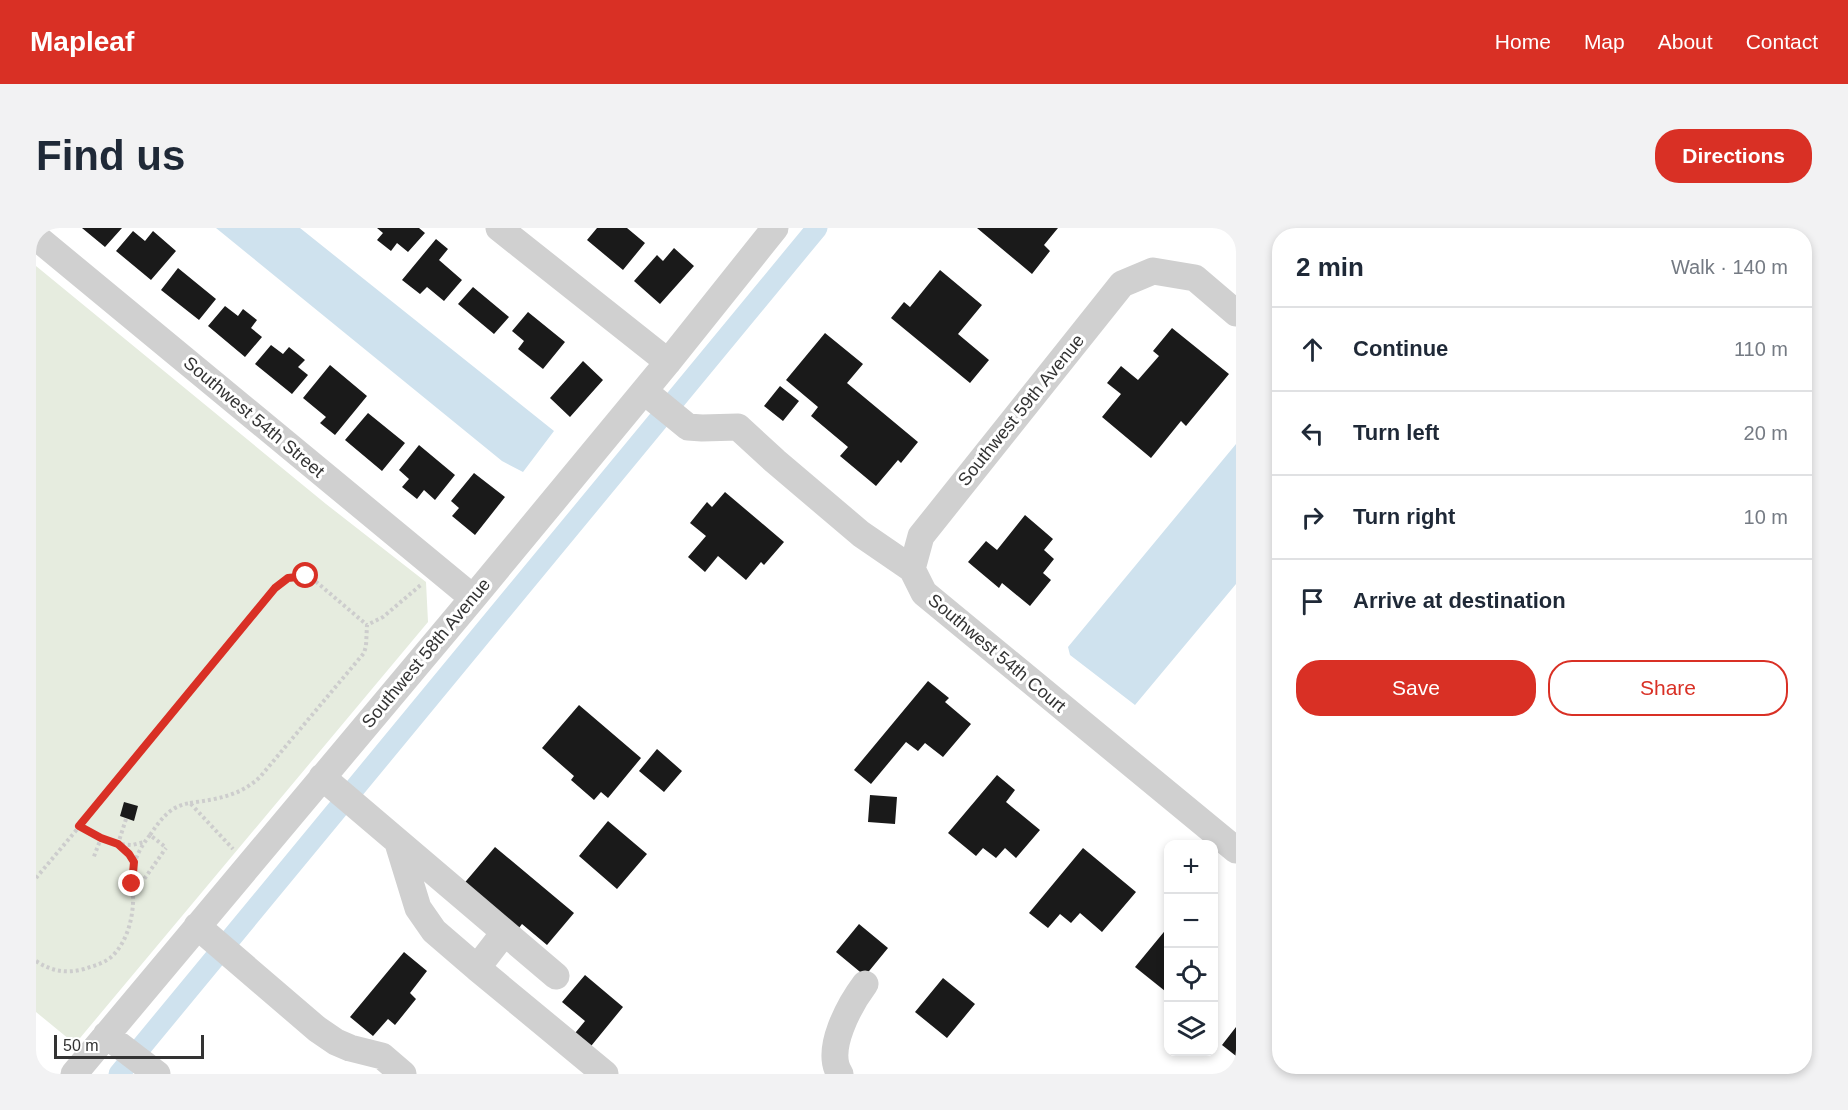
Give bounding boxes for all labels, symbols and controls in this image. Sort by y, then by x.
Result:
text: Mapleaf [30,26,134,57]
text: Home [1495,30,1551,53]
text: Map [1584,30,1625,53]
text: About [1658,30,1713,53]
text: Contact [1746,30,1818,53]
button: Directions [1655,129,1812,183]
text: Find us [36,132,185,179]
text: 2 min [1296,252,1364,282]
text: Walk · 140 m [1671,256,1788,278]
street label: Southwest 59th Avenue [954,330,1088,490]
icon: ahead [1296,333,1329,366]
text: Continue [1353,336,1448,361]
text: 110 m [1734,338,1788,360]
street label: Southwest 54th Street [180,352,328,482]
icon: left [1296,417,1329,450]
text: Turn left [1353,420,1439,445]
text: 20 m [1744,422,1788,444]
icon: right [1296,501,1329,534]
text: Turn right [1353,504,1455,529]
text: 10 m [1744,506,1788,528]
route start [292,562,318,588]
street label: Southwest 58th Avenue [358,574,494,732]
icon: arrive [1296,585,1329,618]
text: Arrive at destination [1353,588,1566,613]
street label: Southwest 54th Court [924,590,1070,716]
button: Save [1296,660,1536,716]
button: Share [1548,660,1788,716]
map controls [1164,840,1218,1056]
button: + [1164,840,1218,894]
route end [118,870,144,896]
button: − [1164,894,1218,948]
button: locate [1164,948,1218,1002]
button: layers [1164,1002,1218,1056]
scale bar [54,1032,204,1060]
text: 50 m [63,1037,99,1054]

